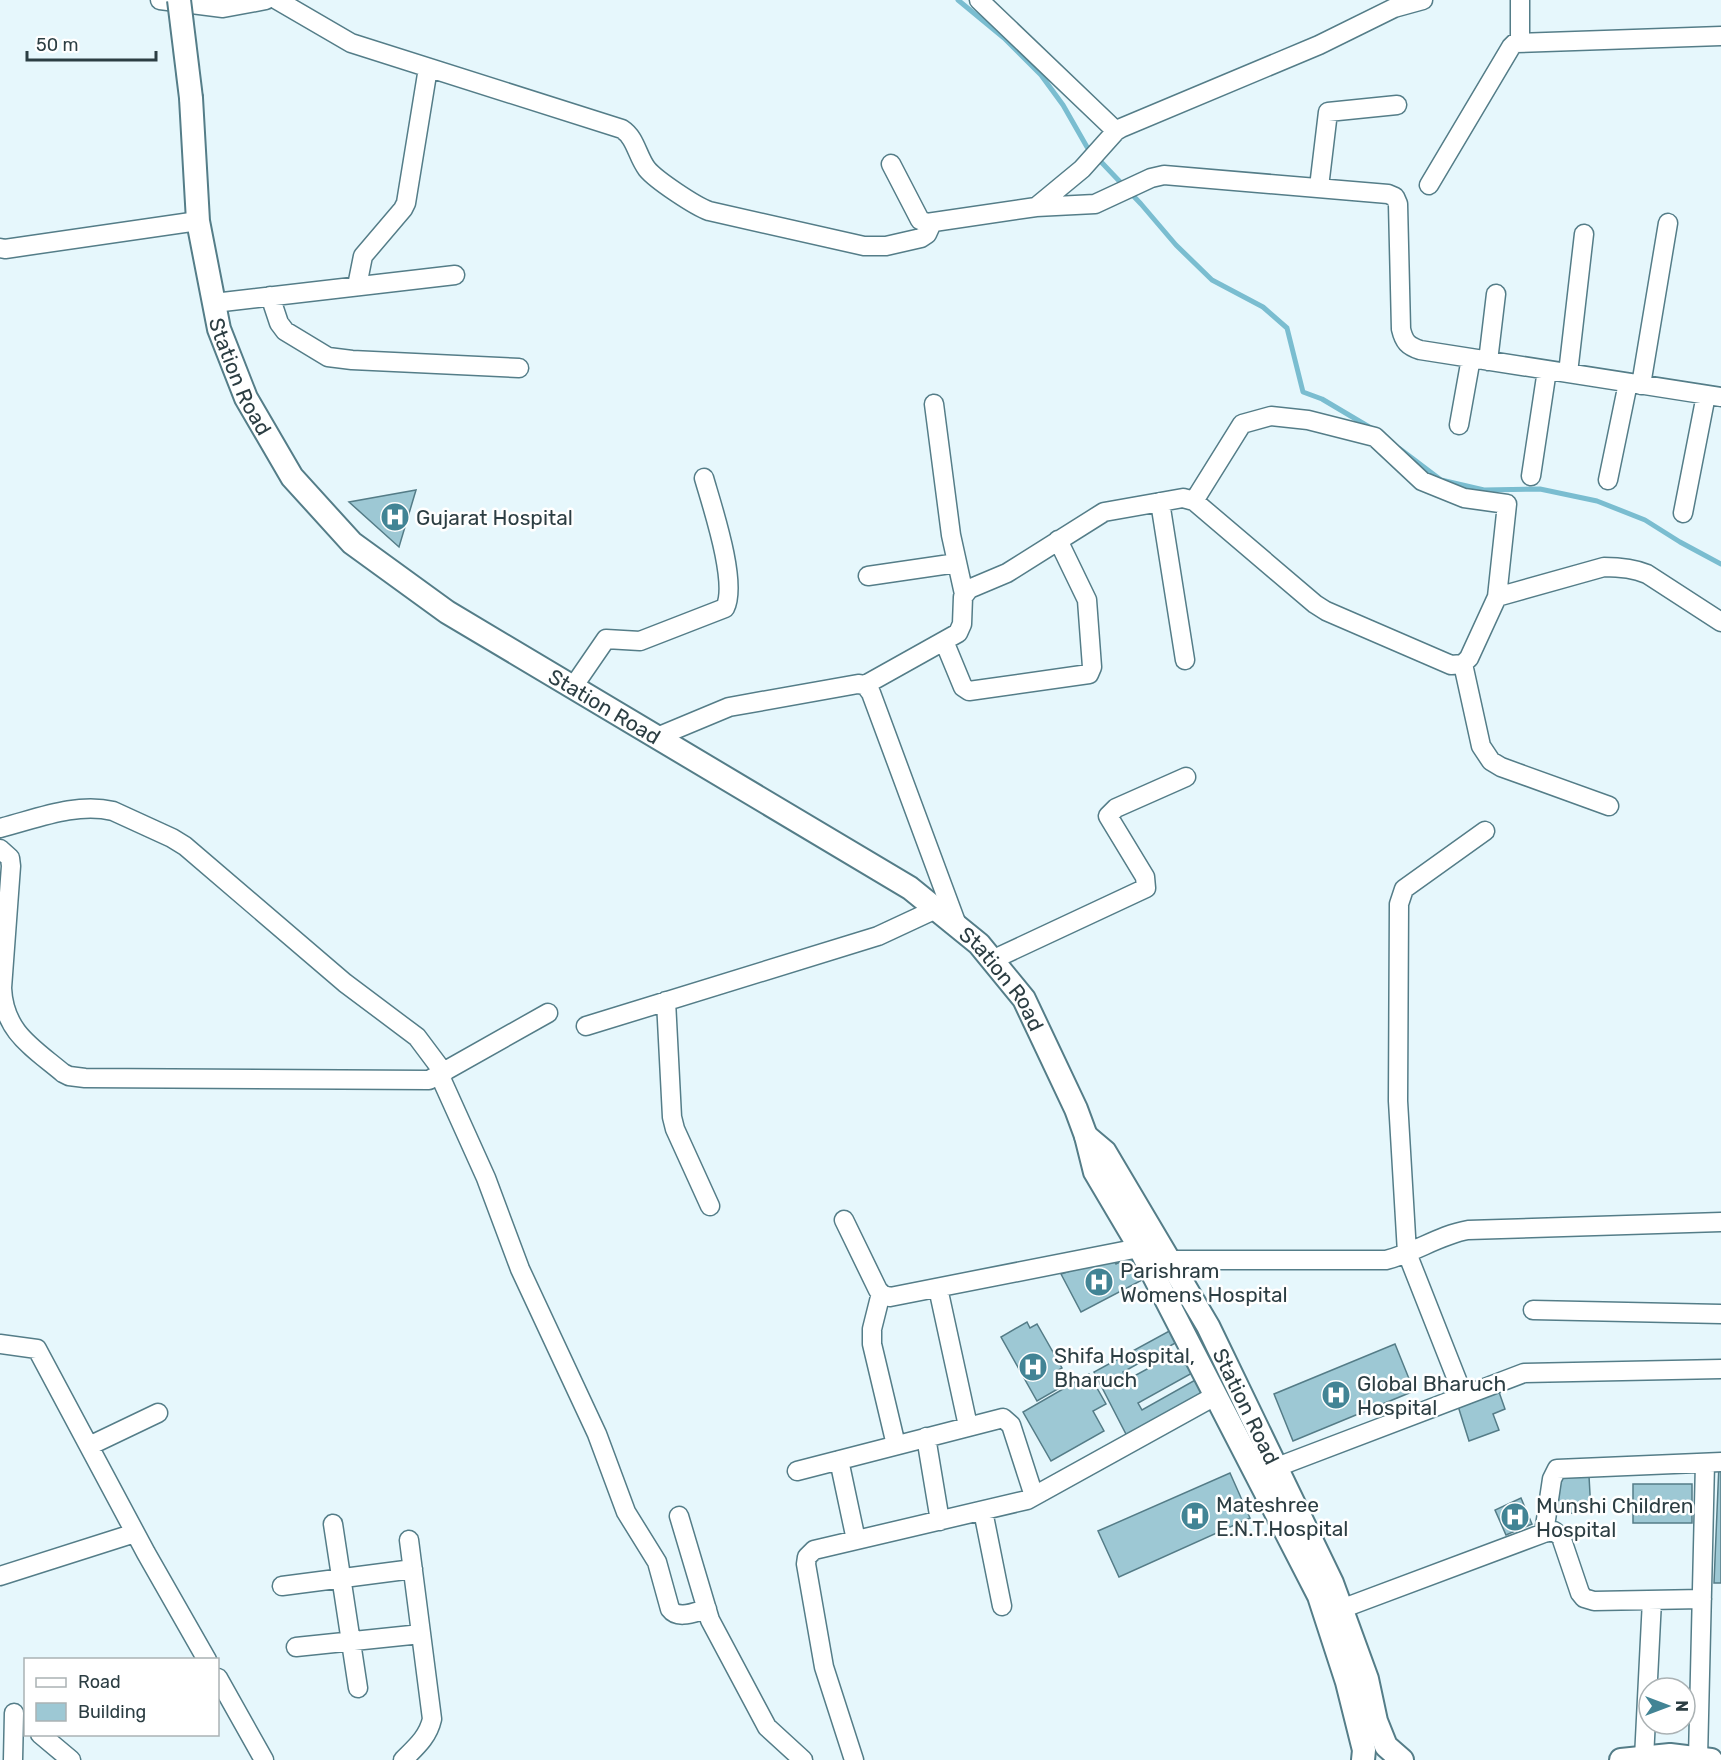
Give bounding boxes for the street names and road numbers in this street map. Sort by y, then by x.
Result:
street label: Station Road [205,316,277,439]
street label: Station Road [544,663,665,749]
street label: Station Road [955,921,1050,1035]
street label: Station Road [1208,1344,1285,1468]

